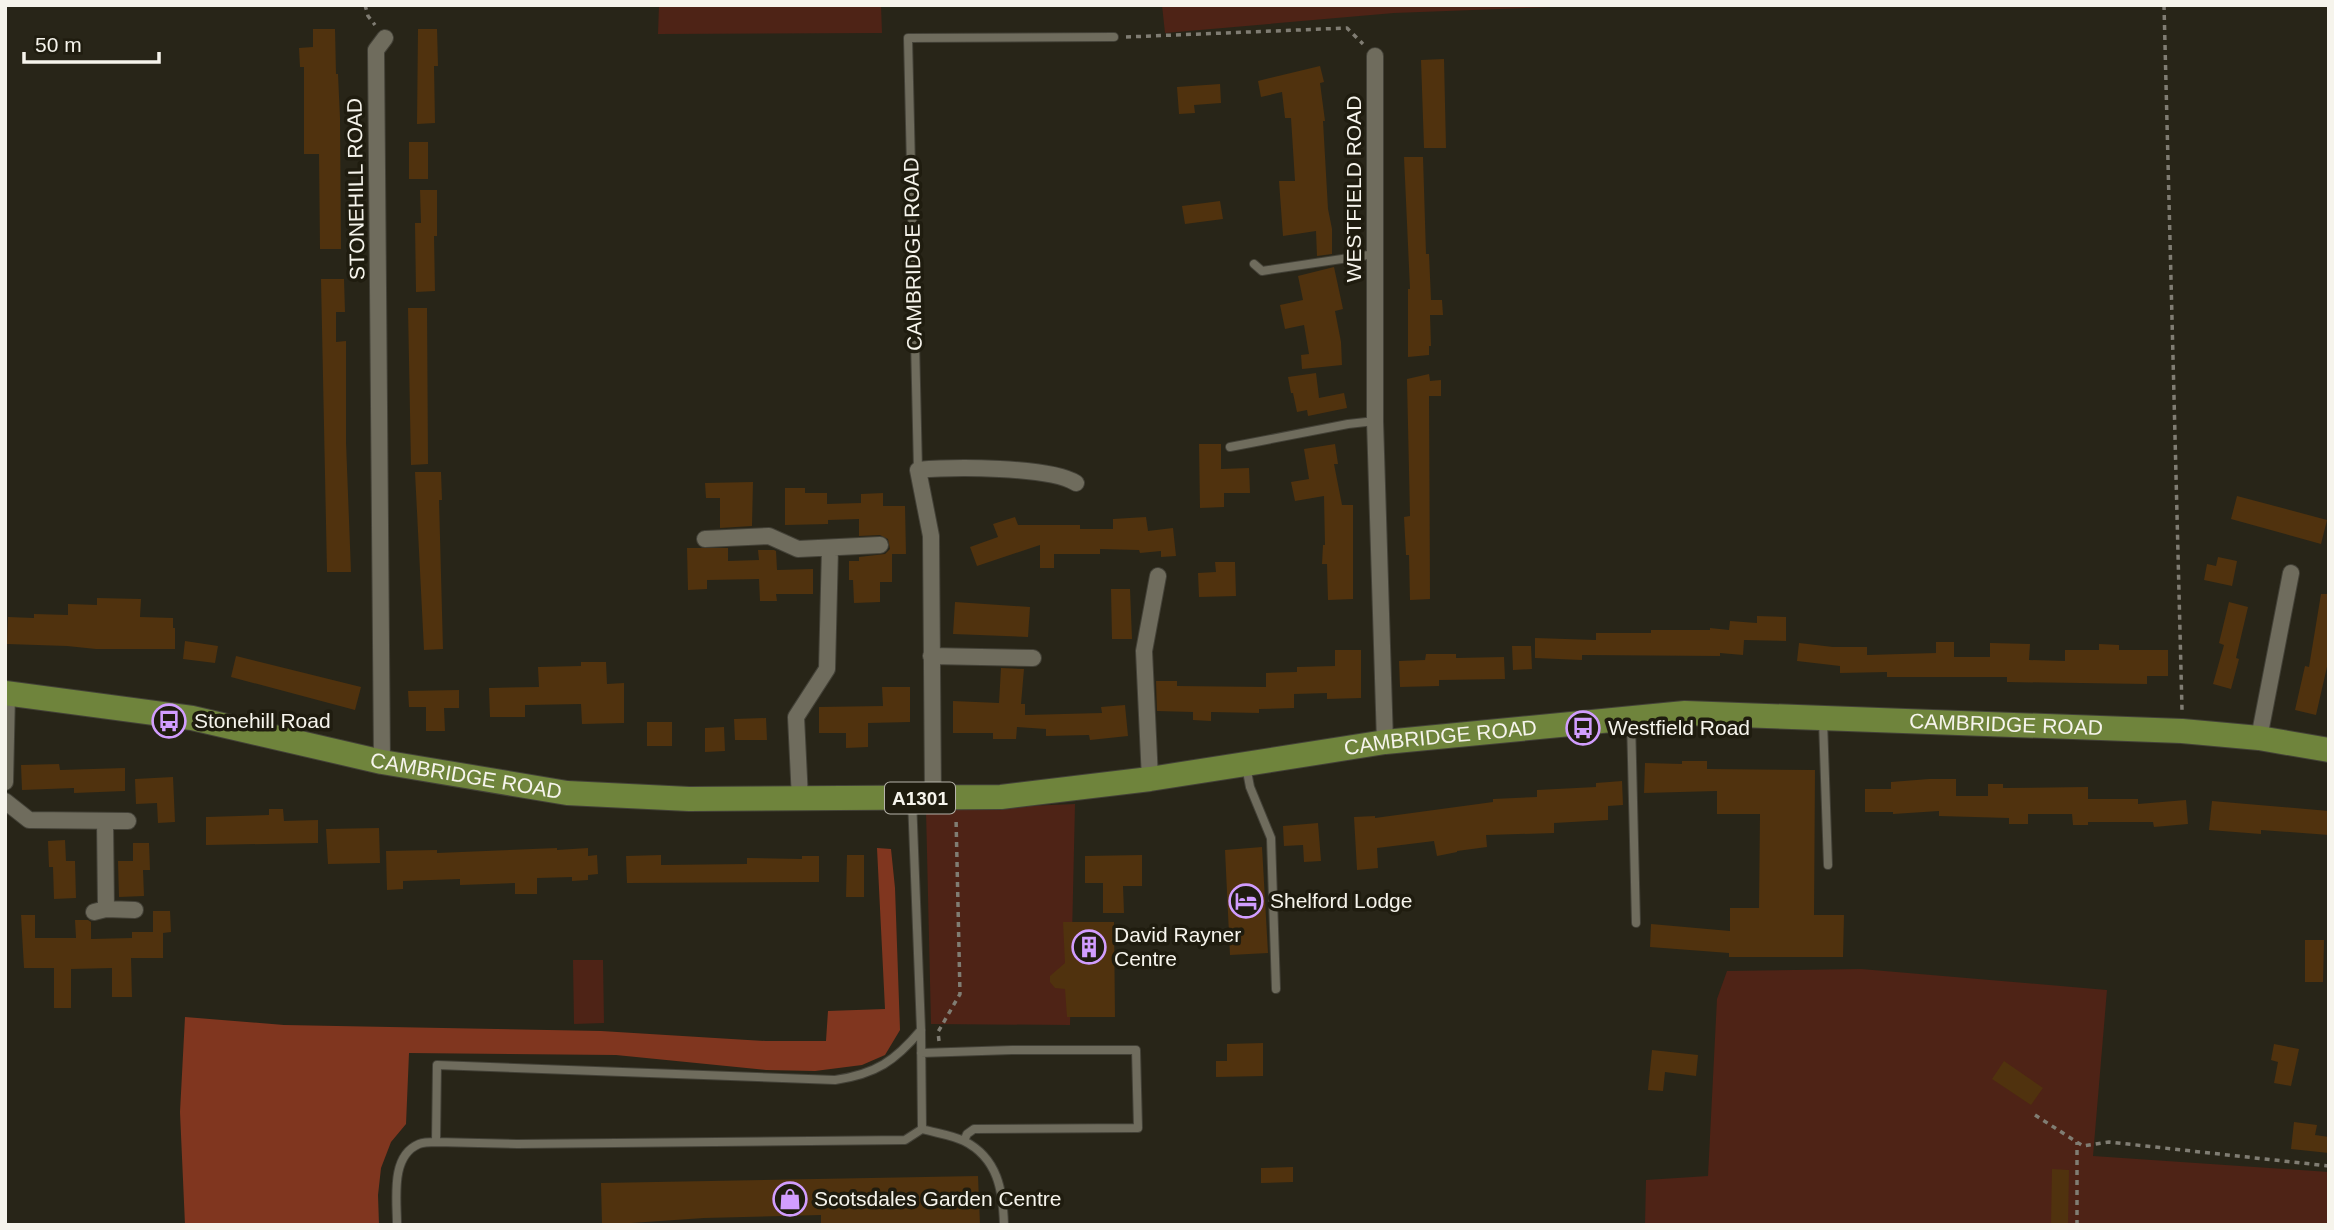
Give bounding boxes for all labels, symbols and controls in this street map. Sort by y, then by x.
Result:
scale bar [24,21,159,65]
text: 50 m [35,33,82,56]
street label: WESTFIELD ROAD [1342,96,1365,282]
street label: STONEHILL ROAD [342,98,369,280]
street label: CAMBRIDGE ROAD [899,157,926,351]
bus stop icon: Stonehill Road [150,702,188,740]
place label: Stonehill Road [194,709,331,732]
bus stop icon: Westfield Road [1564,709,1602,747]
street label: CAMBRIDGE ROAD [1909,709,2103,739]
street label: CAMBRIDGE ROAD [1342,715,1538,759]
place label: Westfield Road [1608,716,1750,739]
street label: CAMBRIDGE ROAD [368,748,564,803]
road number: A1301 [885,782,955,814]
hotel icon: Shelford Lodge [1227,882,1265,920]
place label: Shelford Lodge [1270,889,1412,912]
place label: David Rayner Centre [1114,923,1241,970]
building icon: David Rayner Centre [1070,928,1108,966]
shop icon: Scotsdales Garden Centre [771,1180,809,1218]
place label: Scotsdales Garden Centre [814,1187,1061,1210]

